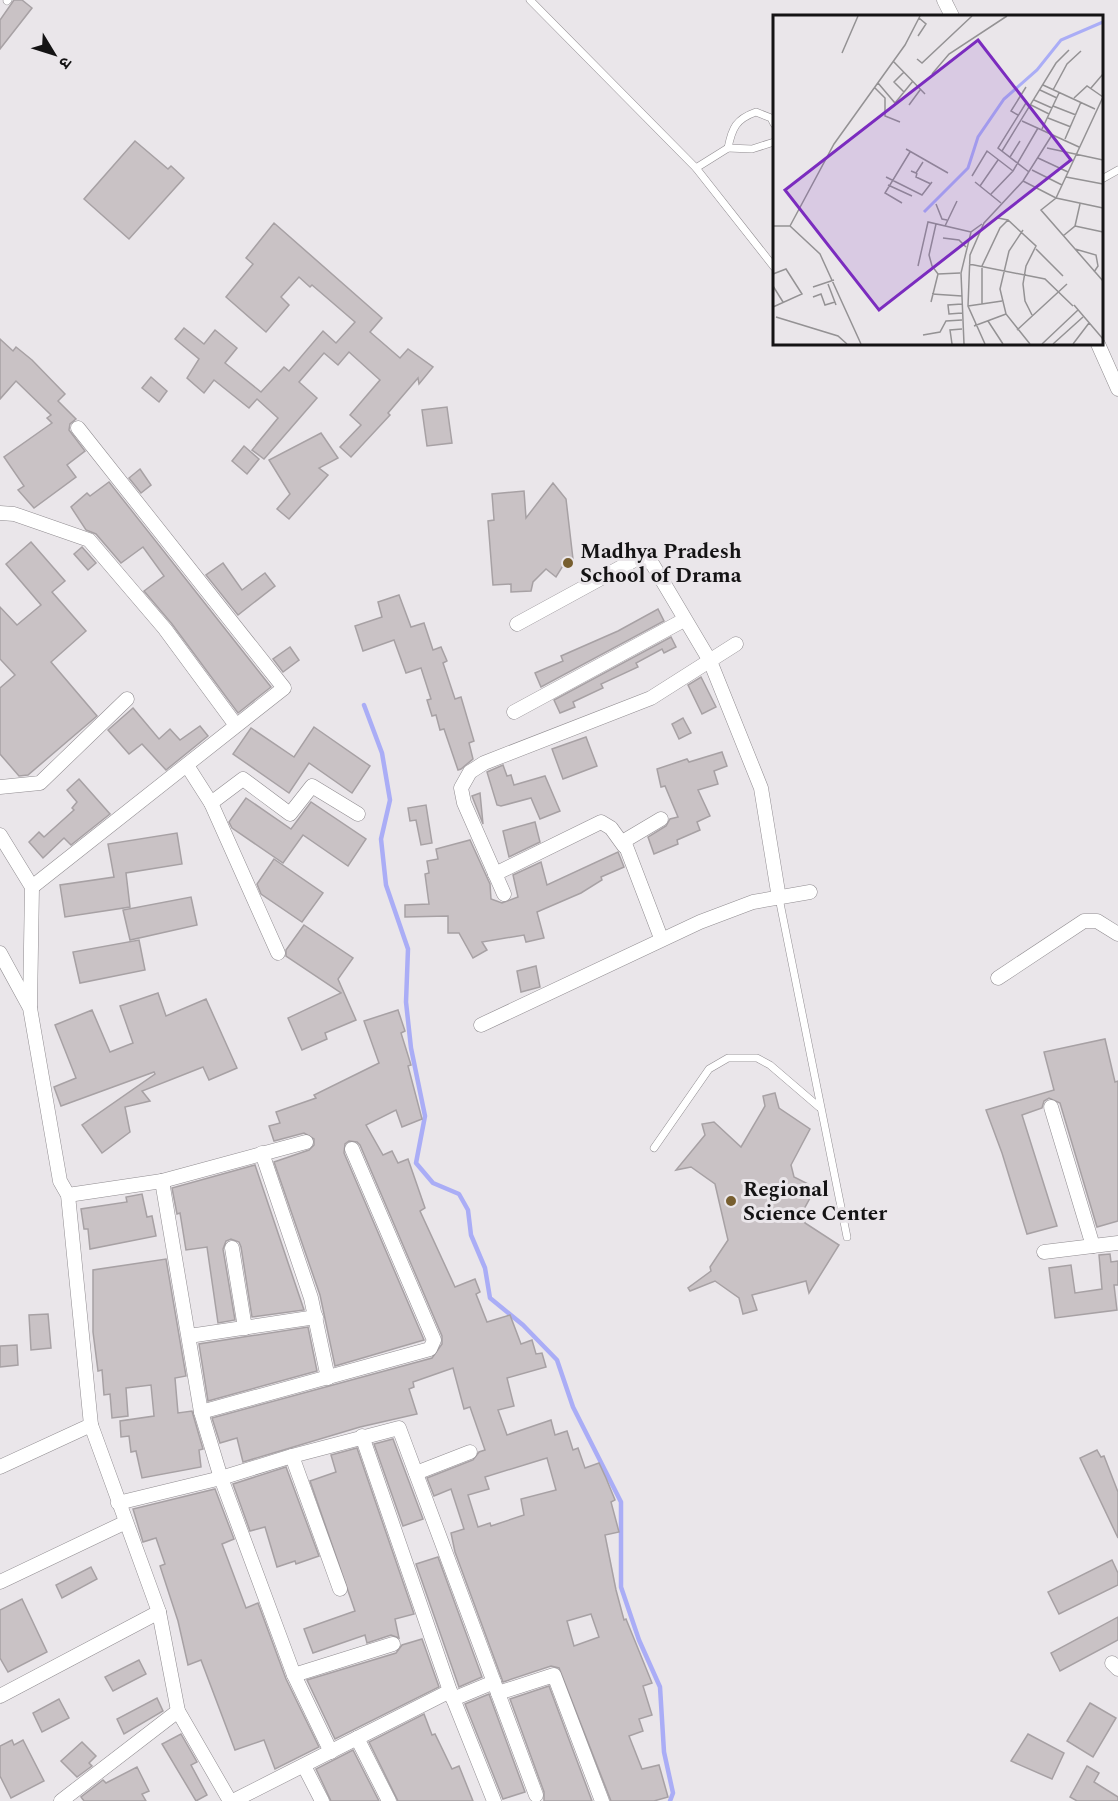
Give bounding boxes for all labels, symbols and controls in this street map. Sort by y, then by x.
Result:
inset map [773,15,1103,345]
north arrow [24,24,84,84]
text: उ [52,52,77,74]
place label: Madhya Pradesh School of Drama [580,536,742,592]
marker: Madhya Pradesh School of Drama [561,556,575,570]
place label: Regional Science Center [743,1174,887,1230]
marker: Regional Science Center [724,1194,738,1208]

